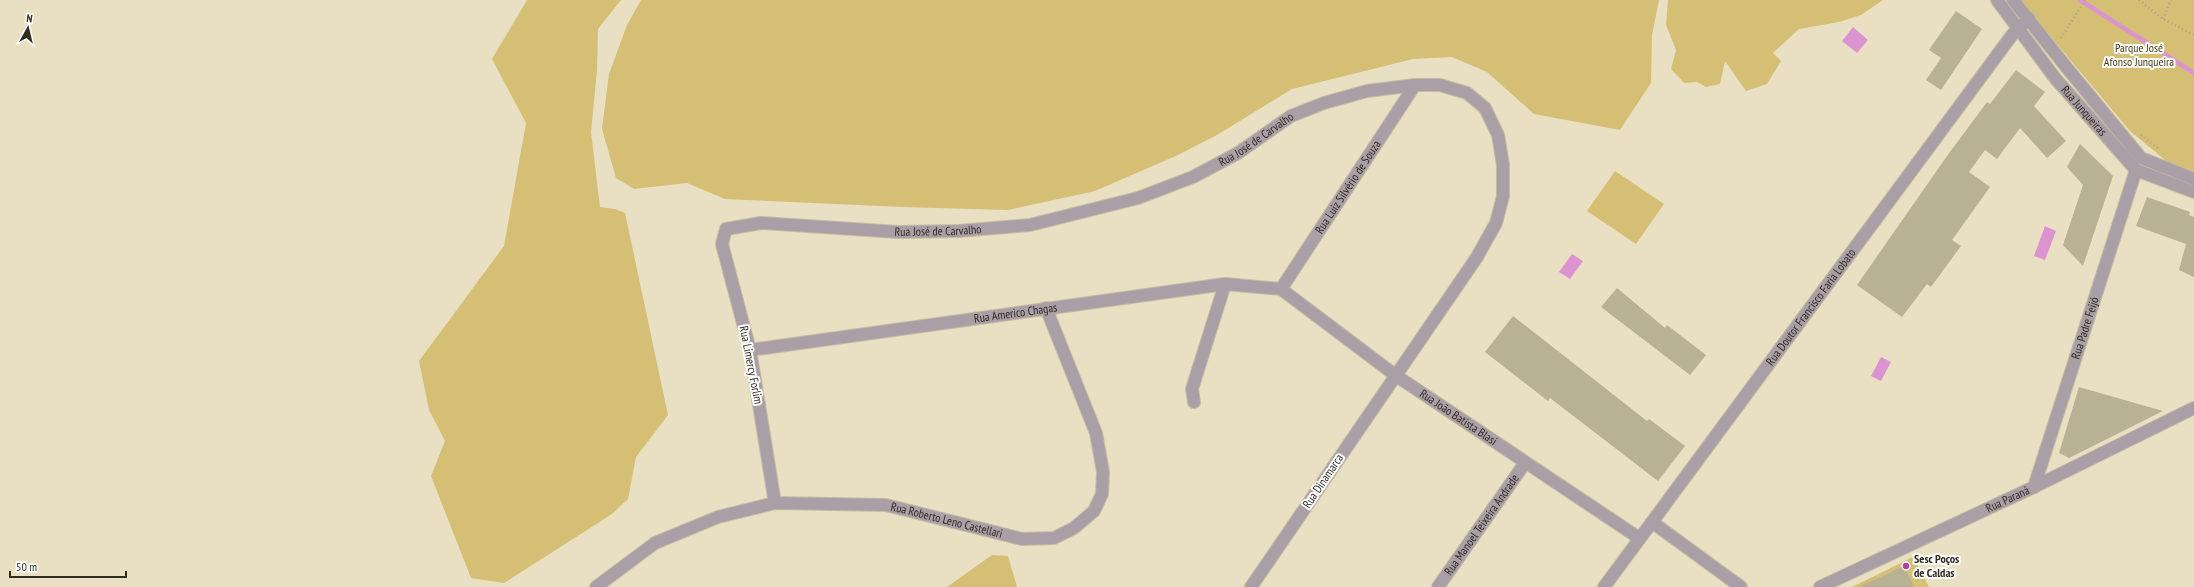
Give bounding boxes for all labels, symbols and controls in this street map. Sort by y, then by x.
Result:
north arrow [8,8,48,48]
text: N [25,11,33,25]
park label: Parque José Afonso Junqueira [2104,40,2174,69]
street label: Rua Junqueiras [2058,82,2110,139]
street label: Rua José de Carvalho [1216,109,1296,169]
street label: Rua Luiz Silvério de Souza [1311,137,1384,236]
street label: Rua José de Carvalho [894,221,982,239]
street label: Rua Doutor Francisco Faria Lobato [1762,245,1859,368]
street label: Rua Padre Feijó [2068,295,2102,361]
street label: Rua Americo Chagas [973,299,1058,326]
street label: Rua Limercy Forlim [737,324,766,406]
street label: Rua João Batista Blasi [1417,386,1500,448]
street label: Rua Dinamarca [1299,451,1346,511]
street label: Rua Manoel Teixeira Andrade [1441,471,1522,578]
street label: Rua Paraná [1983,482,2032,516]
street label: Rua Roberto Leno Castellari [889,498,1004,541]
place label: Sesc Poços de Caldas [1914,551,1959,580]
scale bar [10,553,126,579]
text: 50 m [16,559,37,574]
marker: Sesc Poços de Caldas [1901,561,1911,571]

